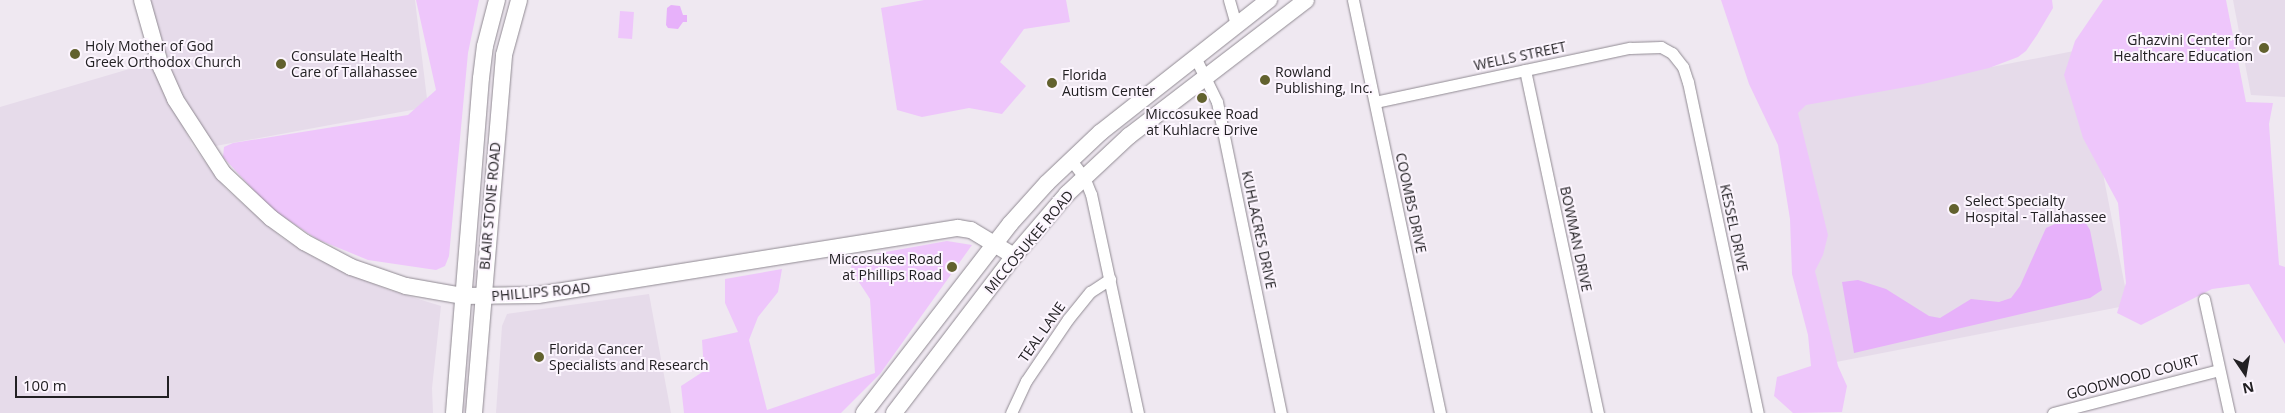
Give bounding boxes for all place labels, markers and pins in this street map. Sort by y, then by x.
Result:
place label: Ghazvini Center for Healthcare Education [2113,32,2253,64]
place label: Holy Mother of God Greek Orthodox Church [85,38,241,70]
marker: Ghazvini Center for Healthcare Education [2257,41,2271,55]
marker: Holy Mother of God Greek Orthodox Church [69,48,81,60]
place label: Consulate Health Care of Tallahassee [291,48,417,80]
marker: Consulate Health Care of Tallahassee [275,58,287,70]
place label: Rowland Publishing, Inc. [1275,64,1373,96]
place label: Florida Autism Center [1062,67,1155,100]
marker: Rowland Publishing, Inc. [1259,74,1271,86]
marker: Florida Autism Center [1046,77,1058,89]
marker: Miccosukee Road at Kuhlacre Drive [1196,92,1208,104]
place label: Miccosukee Road at Kuhlacre Drive [1145,106,1259,138]
place label: Select Specialty Hospital - Tallahassee [1965,193,2106,226]
marker: Select Specialty Hospital - Tallahassee [1947,202,1961,216]
place label: Miccosukee Road at Phillips Road [829,251,942,284]
marker: Miccosukee Road at Phillips Road [946,261,958,273]
place label: Florida Cancer Specialists and Research [549,341,709,374]
marker: Florida Cancer Specialists and Research [533,351,545,363]

